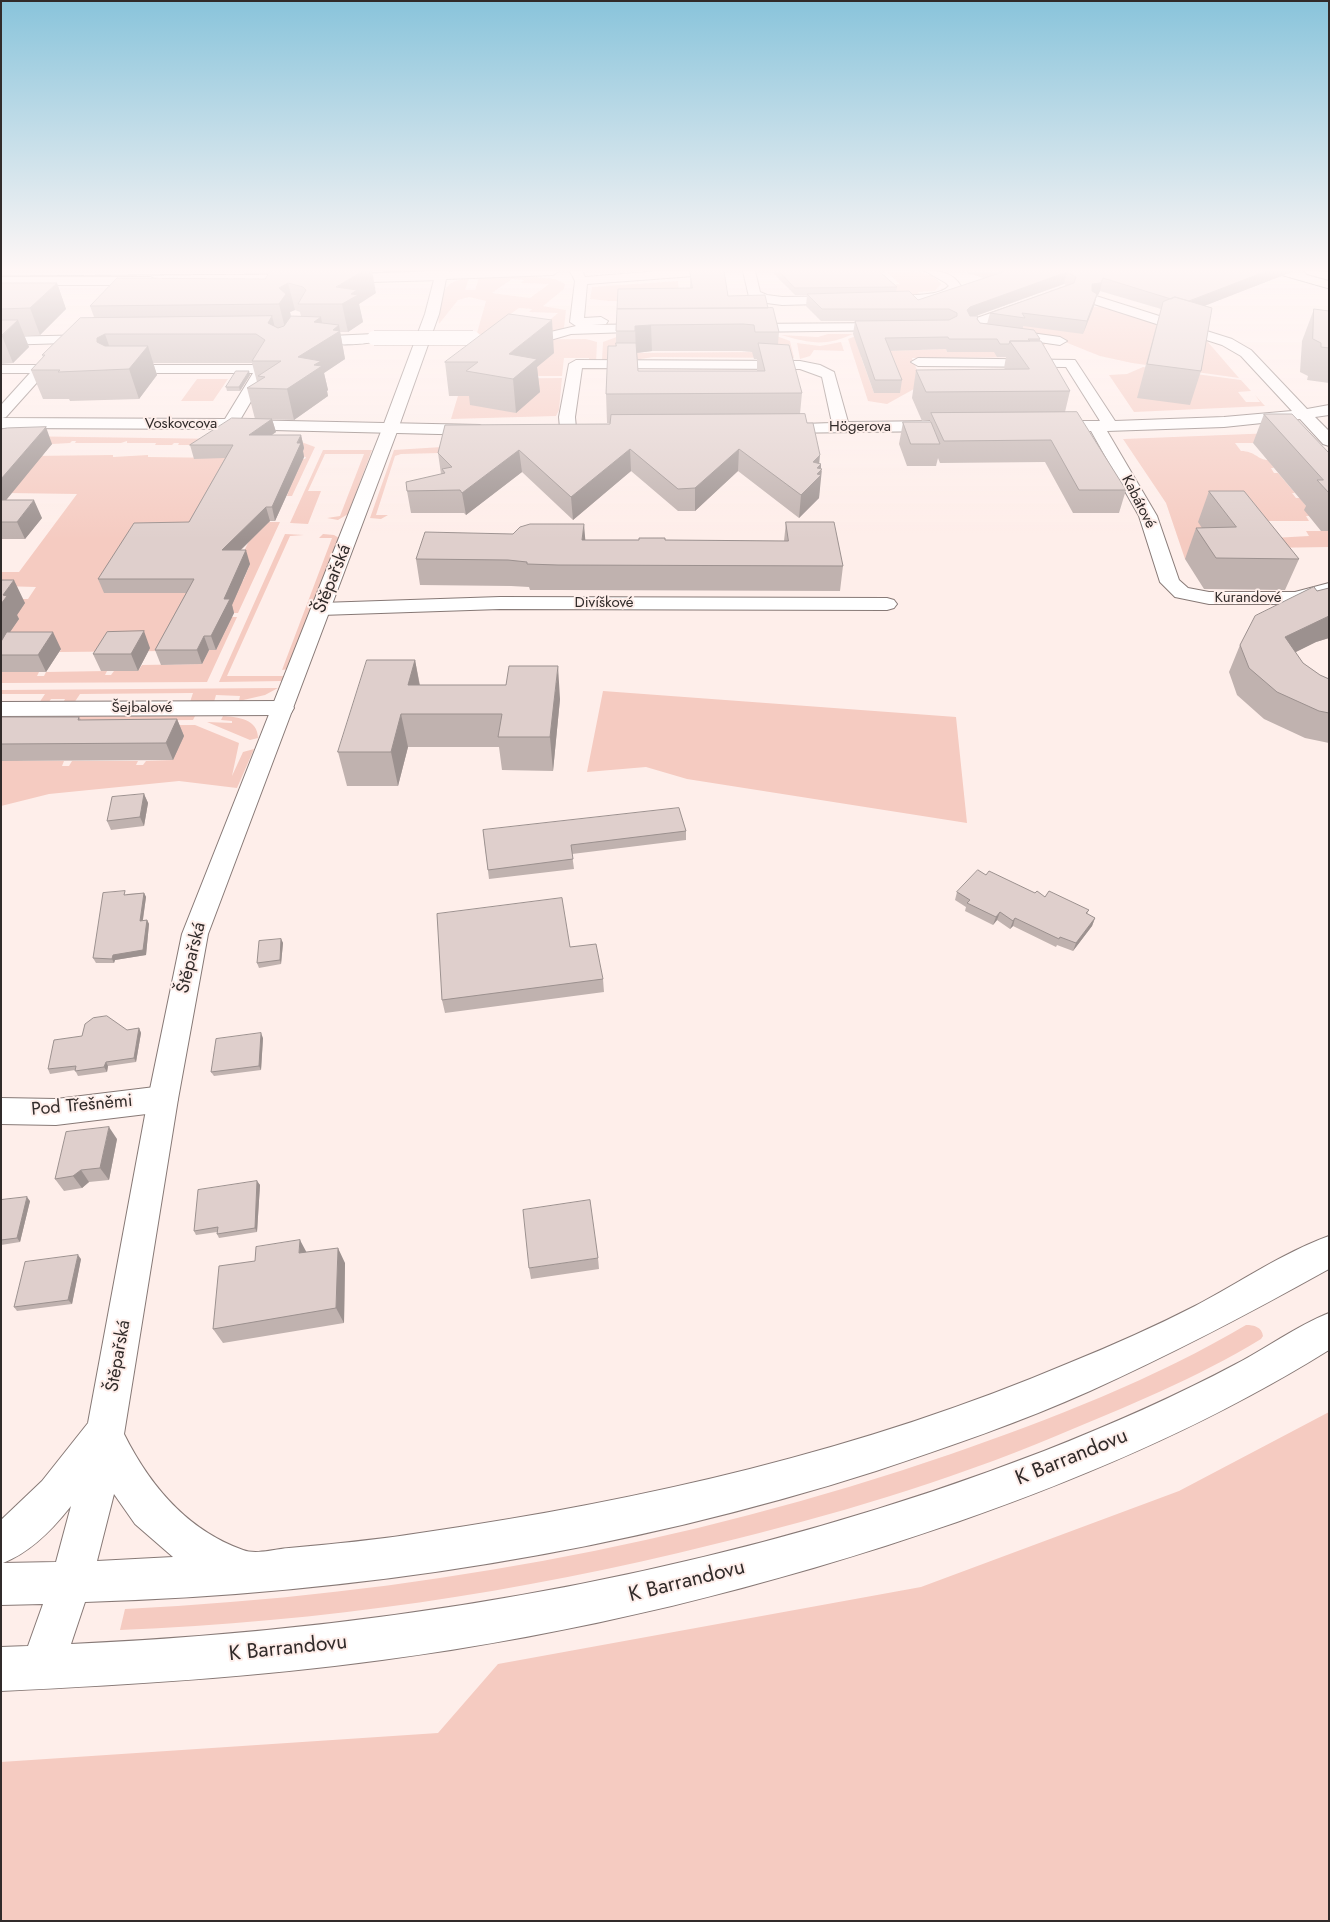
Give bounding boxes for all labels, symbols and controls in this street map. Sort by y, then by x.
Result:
street label: Voskovcova [145,415,217,433]
street label: Högerova [829,418,891,436]
street label: Kabátové [1117,472,1159,532]
street label: Štěpařská [309,541,357,617]
street label: Kurandové [1215,589,1281,607]
street label: Divíškové [574,594,634,612]
street label: Šejbalové [112,699,172,717]
street label: Štěpařská [173,920,211,996]
street label: Pod Třešněmi [30,1091,134,1121]
street label: Štěpařská [102,1318,136,1394]
street label: K Barrandovu [1012,1424,1132,1492]
street label: K Barrandovu [626,1555,748,1609]
street label: K Barrandovu [228,1630,348,1668]

